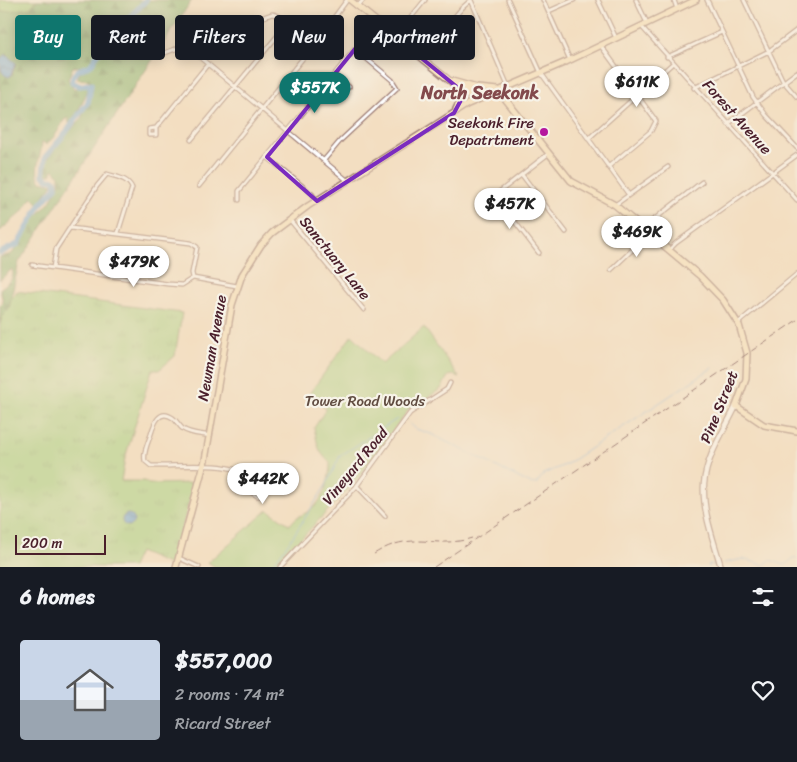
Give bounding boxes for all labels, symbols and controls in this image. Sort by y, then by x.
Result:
chip: Buy [15,15,81,60]
chip: Rent [91,15,165,60]
chip: Filters [175,15,264,60]
chip: New [274,15,344,60]
chip: Apartment [354,15,475,60]
pin: $611K [602,66,672,108]
text: $611K [615,67,659,96]
pin: $557K [280,72,350,114]
text: $557K [290,73,340,102]
street label: Forest Avenue [696,73,778,161]
district label: North Seekonk [420,77,540,109]
place label: Seekonk Fire Depatrtment [448,110,534,153]
marker: Seekonk Fire Depatrtment [538,126,550,138]
pin: $457K [475,188,545,230]
text: $457K [485,189,535,218]
street label: Sanctuary Lane [293,210,377,306]
pin: $469K [602,216,672,258]
text: $469K [612,217,662,246]
pin: $479K [99,246,169,288]
text: $479K [109,247,159,276]
street label: Newman Avenue [190,293,234,403]
street label: Pine Street [693,366,746,447]
park label: Tower Road Woods [305,388,425,414]
street label: Vineyard Road [315,420,395,511]
pin: $442K [228,462,298,505]
text: $442K [238,464,288,493]
text: 200 m [22,531,62,556]
scale bar [15,532,106,555]
text: 6 homes [20,578,95,616]
icon: filters [749,583,777,611]
text: $557,000 [175,642,272,680]
icon: home [60,660,120,720]
icon: heart [749,676,777,704]
text: 2 rooms · 74 m² [175,680,285,709]
text: Ricard Street [175,709,271,738]

